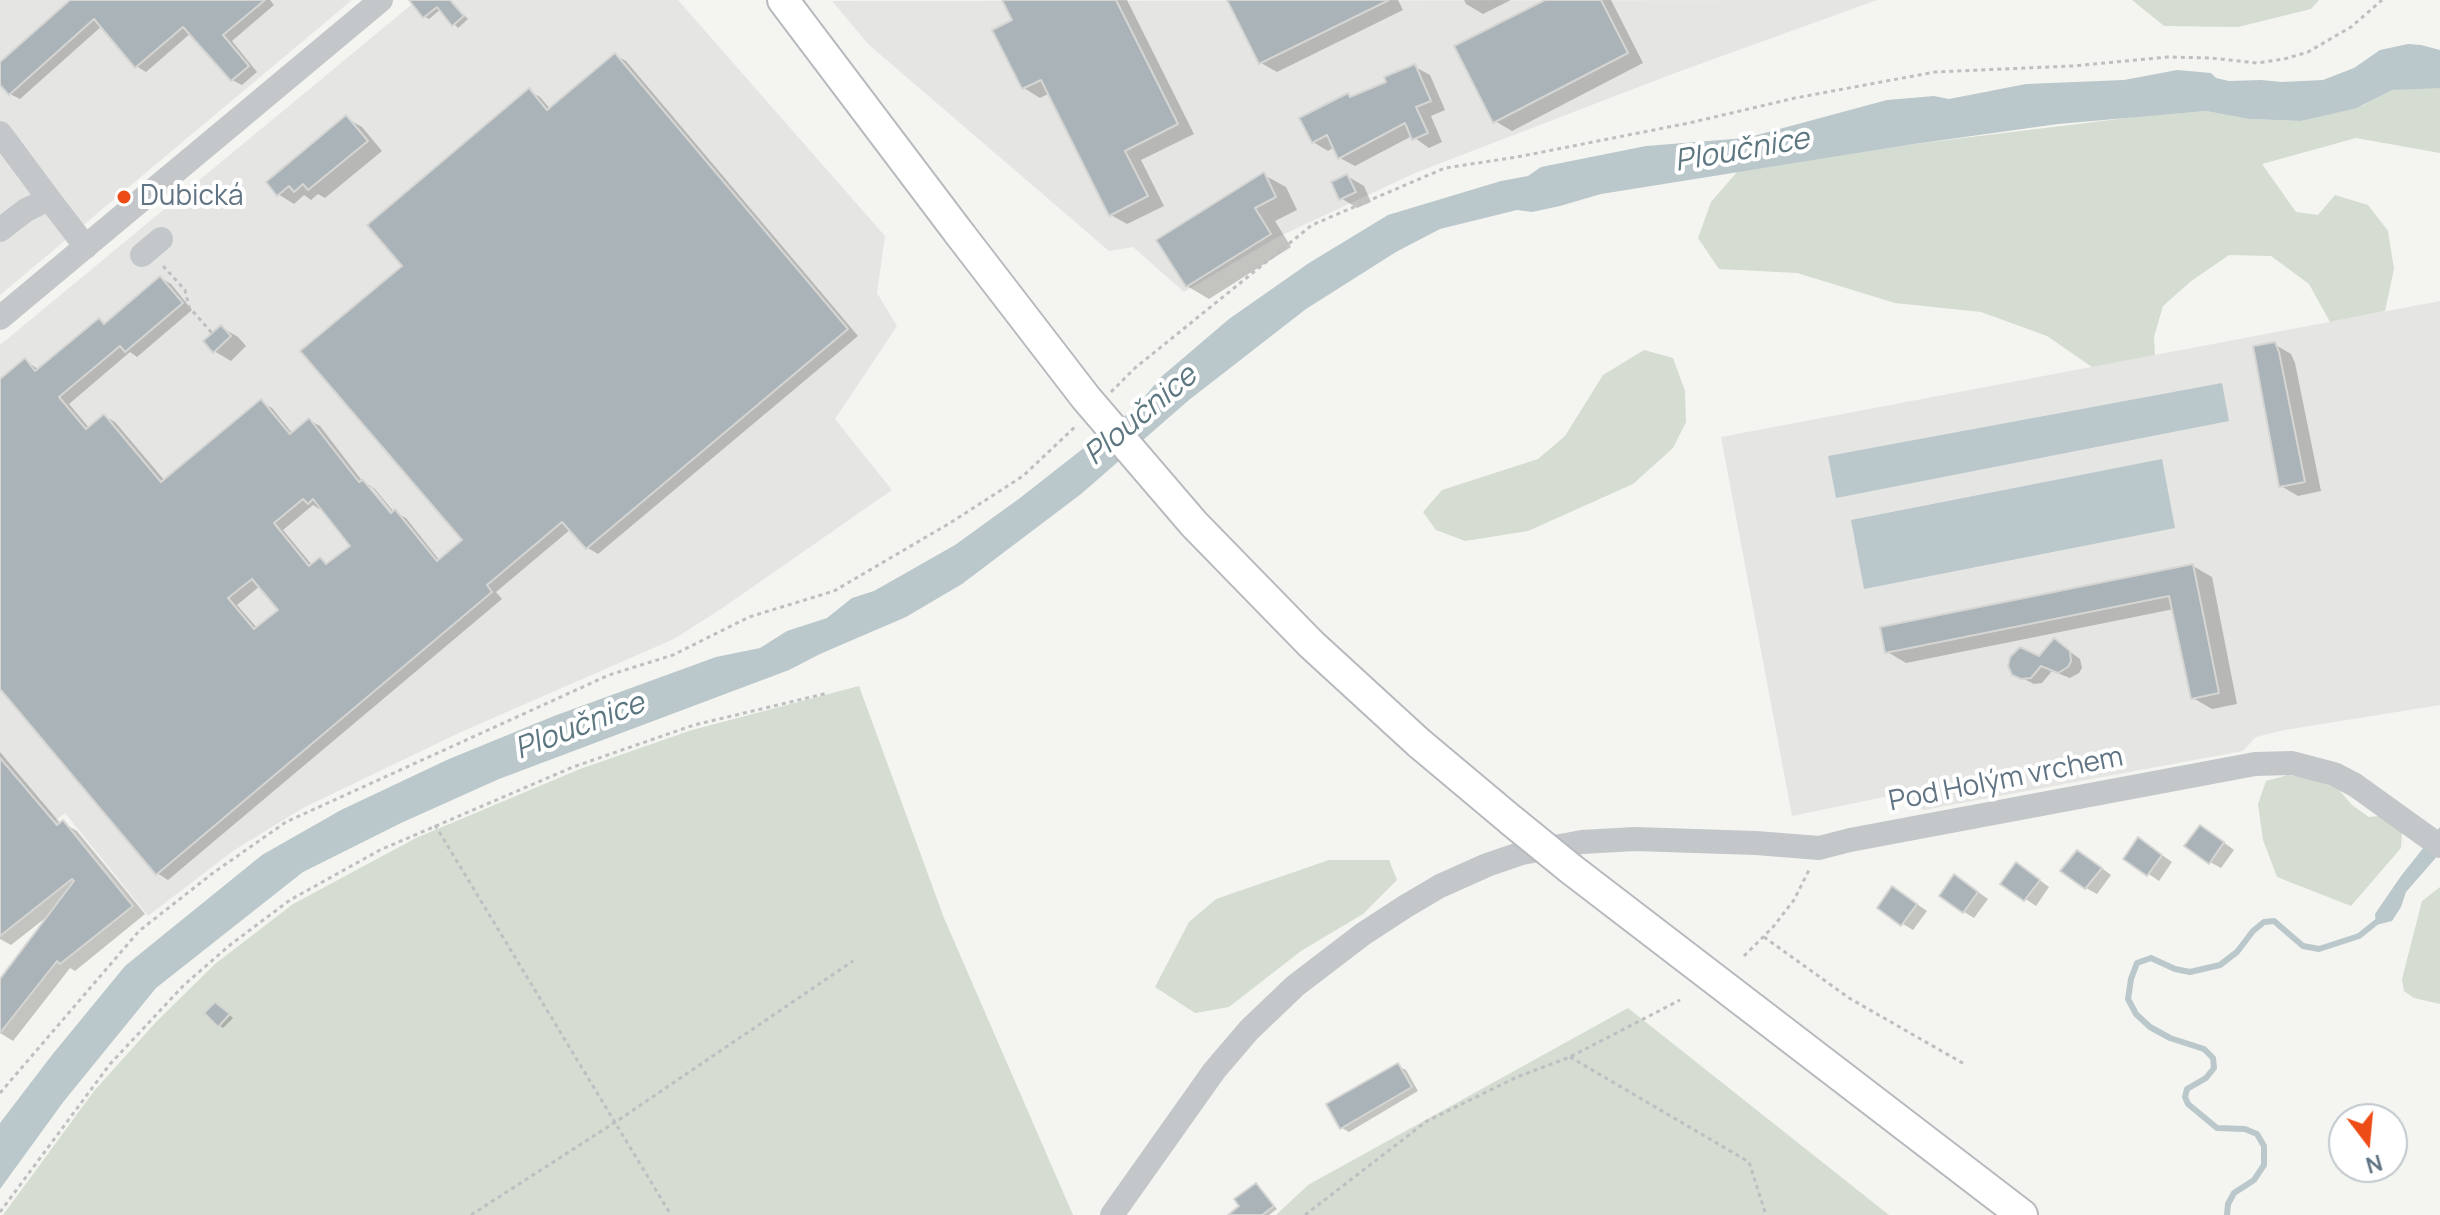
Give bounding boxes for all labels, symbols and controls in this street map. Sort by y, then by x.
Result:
water label: Ploučnice [1672,121,1812,181]
place label: Dubická [140,180,243,214]
marker: Dubická [115,188,133,206]
water label: Ploučnice [1077,359,1205,473]
water label: Ploučnice [510,686,650,768]
street label: Pod Holým vrchem [1886,741,2126,819]
north arrow [2328,1103,2408,1183]
text: N [2362,1148,2386,1181]

